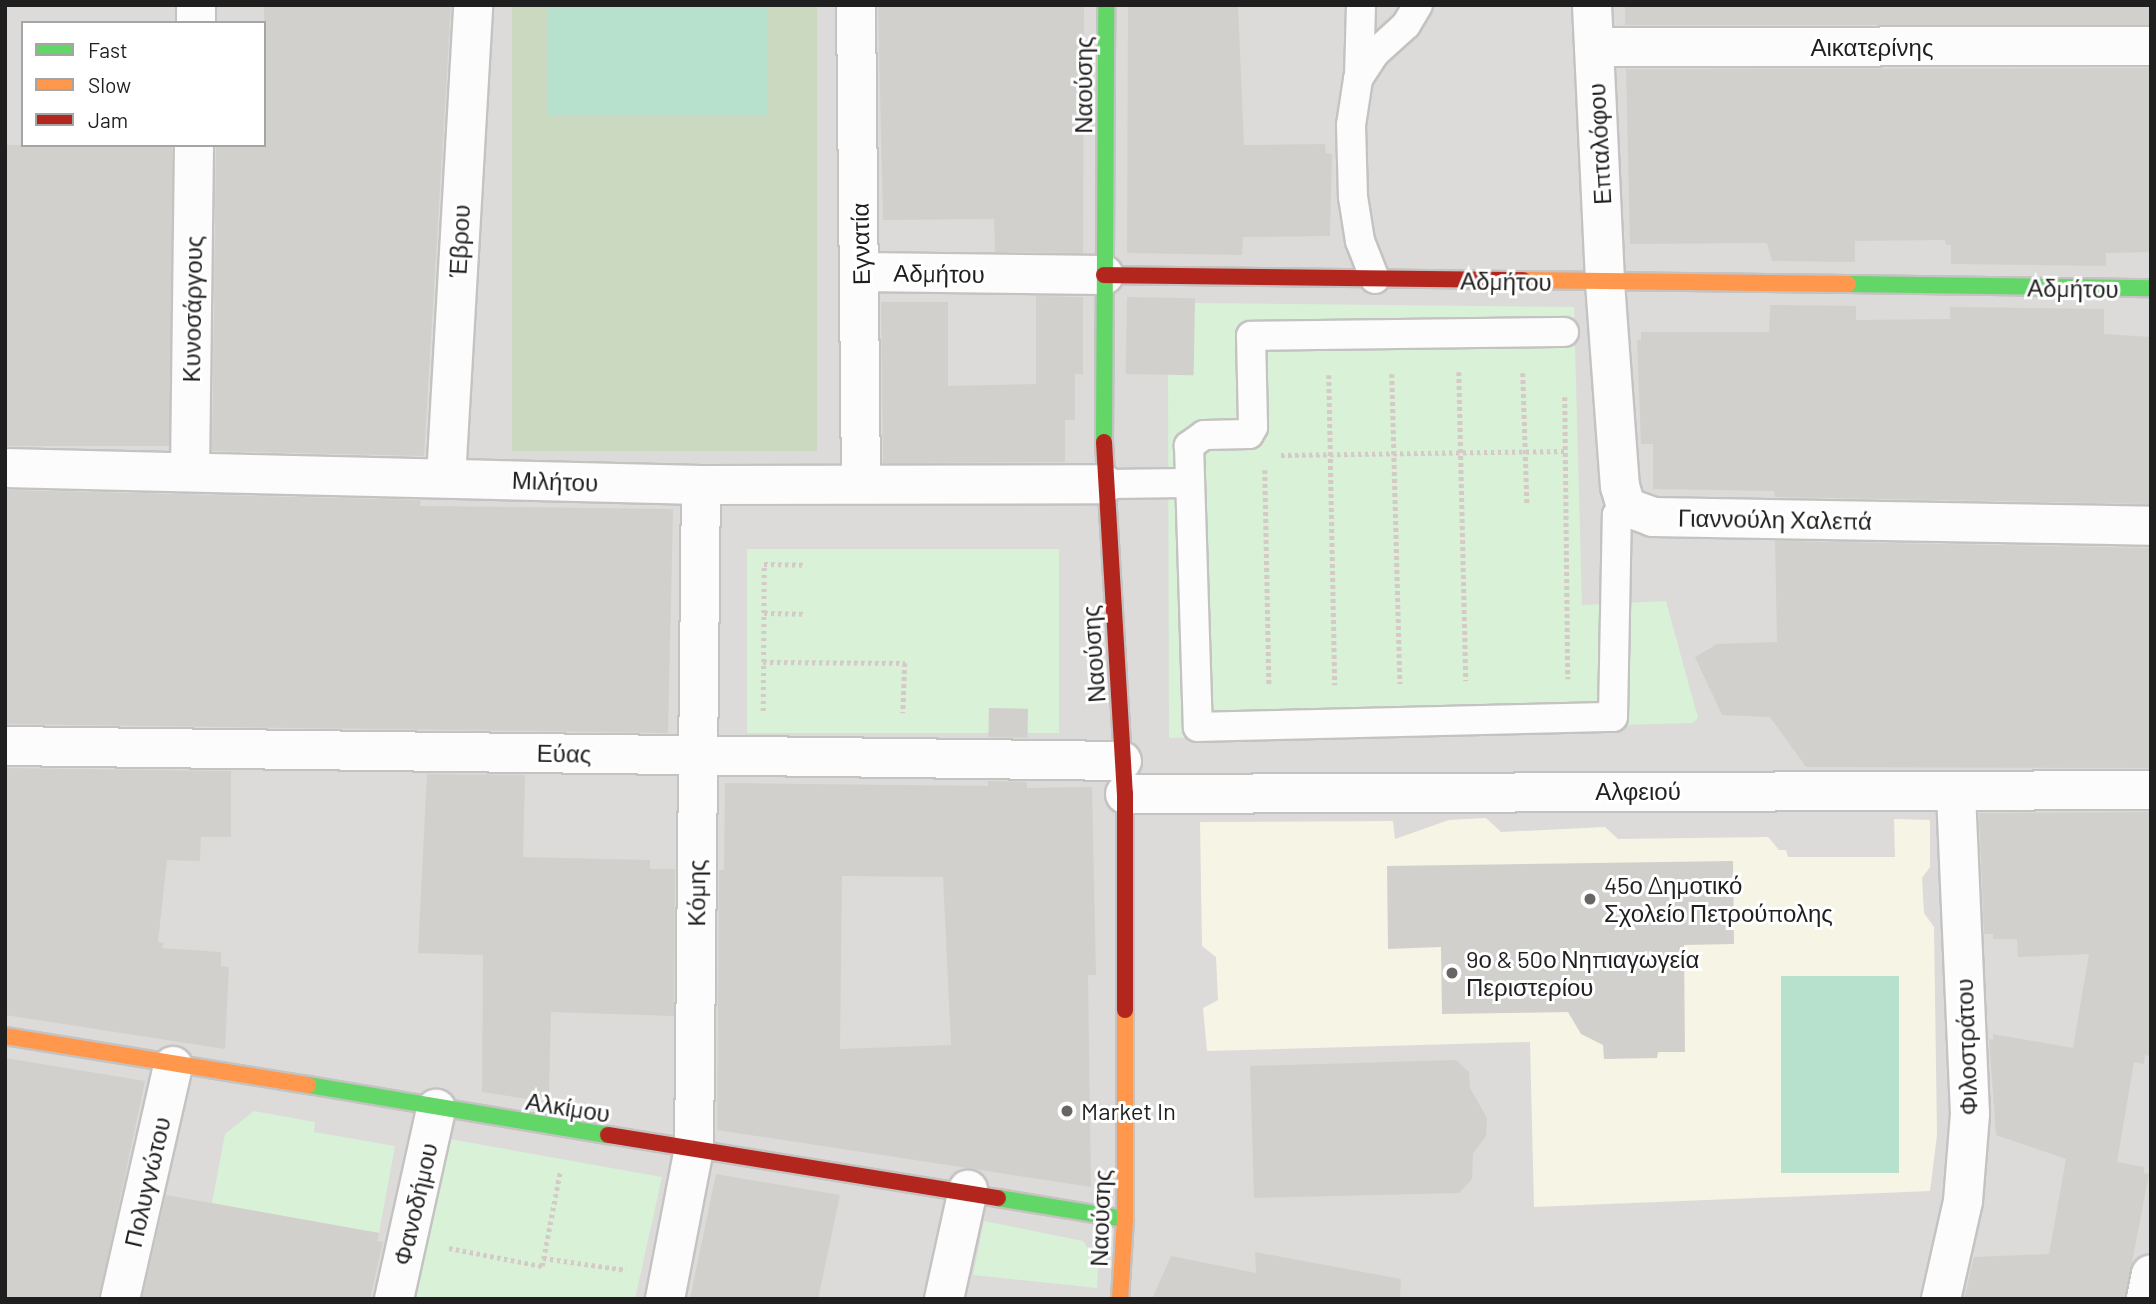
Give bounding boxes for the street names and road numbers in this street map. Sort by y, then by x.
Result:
street label: Αικατερίνης [1811,33,1934,61]
street label: Ναούσης [1069,36,1097,134]
street label: Επταλόφου [1581,83,1617,205]
street label: Εγνατία [845,202,875,286]
street label: Έβρου [443,204,475,278]
street label: Κυνοσάργους [176,235,208,383]
street label: Αδμήτου [893,258,985,288]
street label: Αδμήτου [1460,266,1552,296]
street label: Αδμήτου [2027,273,2119,303]
street label: Μιλήτου [511,465,599,497]
street label: Γιαννούλη Χαλεπά [1678,503,1872,535]
street label: Ναούσης [1075,604,1111,704]
street label: Εύας [536,738,592,768]
street label: Αλφειού [1595,777,1681,805]
street label: Κόμης [682,859,710,927]
street label: Φιλοστράτου [1949,978,1983,1116]
street label: Αλκίμου [524,1086,612,1128]
street label: Πολυγνώτου [118,1114,176,1250]
street label: Φανοδήμου [387,1140,443,1268]
street label: Ναούσης [1084,1169,1116,1267]

